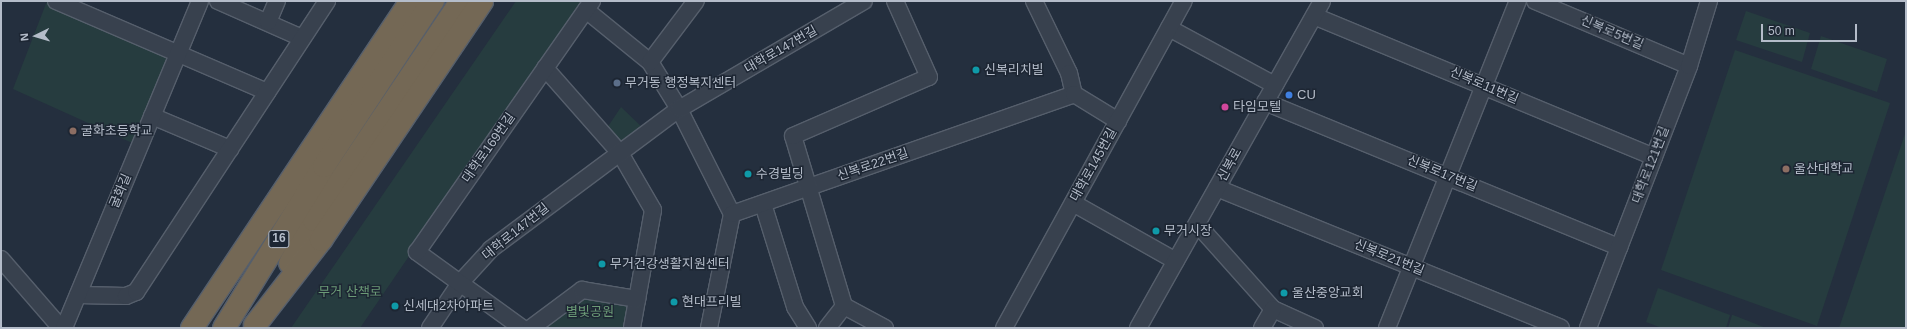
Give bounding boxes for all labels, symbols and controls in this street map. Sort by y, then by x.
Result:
street label: 신복로5번길 [1578,13,1646,53]
north arrow [16,16,56,56]
scale bar [1763,16,1859,42]
street label: 대학로147번길 [742,23,820,77]
text: 50 m [1768,24,1795,38]
text: N [18,33,30,42]
place label: 신복리치빌 [984,62,1044,78]
marker: 신복리치빌 [971,65,981,75]
street label: 신복로11번길 [1447,65,1521,107]
place label: 무거동 행정복지센터 [625,75,736,91]
marker: 무거동 행정복지센터 [612,78,622,88]
place label: CU [1297,87,1316,103]
marker: CU [1284,90,1294,100]
place label: 타임모텔 [1233,99,1281,115]
marker: 타임모텔 [1220,102,1230,112]
street label: 대학로169번길 [459,110,519,186]
place label: 굴화초등학교 [81,123,153,139]
street label: 대학로121번길 [1629,124,1673,206]
marker: 굴화초등학교 [68,126,78,136]
street label: 대학로145번길 [1067,126,1121,204]
street label: 신복로22번길 [835,146,911,184]
street label: 신복로 [1214,146,1246,184]
street label: 신복로17번길 [1405,153,1479,195]
place label: 울산대학교 [1794,161,1854,177]
marker: 울산대학교 [1781,164,1791,174]
place label: 수경빌딩 [756,166,804,182]
marker: 수경빌딩 [743,169,753,179]
street label: 굴화길 [107,171,135,211]
street label: 대학로147번길 [479,200,553,264]
place label: 무거시장 [1164,223,1212,239]
marker: 무거시장 [1151,226,1161,236]
road number: 16 [268,229,290,249]
street label: 신복로21번길 [1352,237,1426,279]
place label: 무거건강생활지원센터 [610,256,730,272]
marker: 무거건강생활지원센터 [597,259,607,269]
park label: 무거 산책로 [318,284,382,300]
place label: 울산중앙교회 [1292,285,1364,301]
marker: 울산중앙교회 [1279,288,1289,298]
place label: 현대프리빌 [682,294,742,310]
marker: 현대프리빌 [669,297,679,307]
place label: 신세대2차아파트 [403,298,494,314]
marker: 신세대2차아파트 [390,301,400,311]
park label: 별빛공원 [566,304,614,320]

